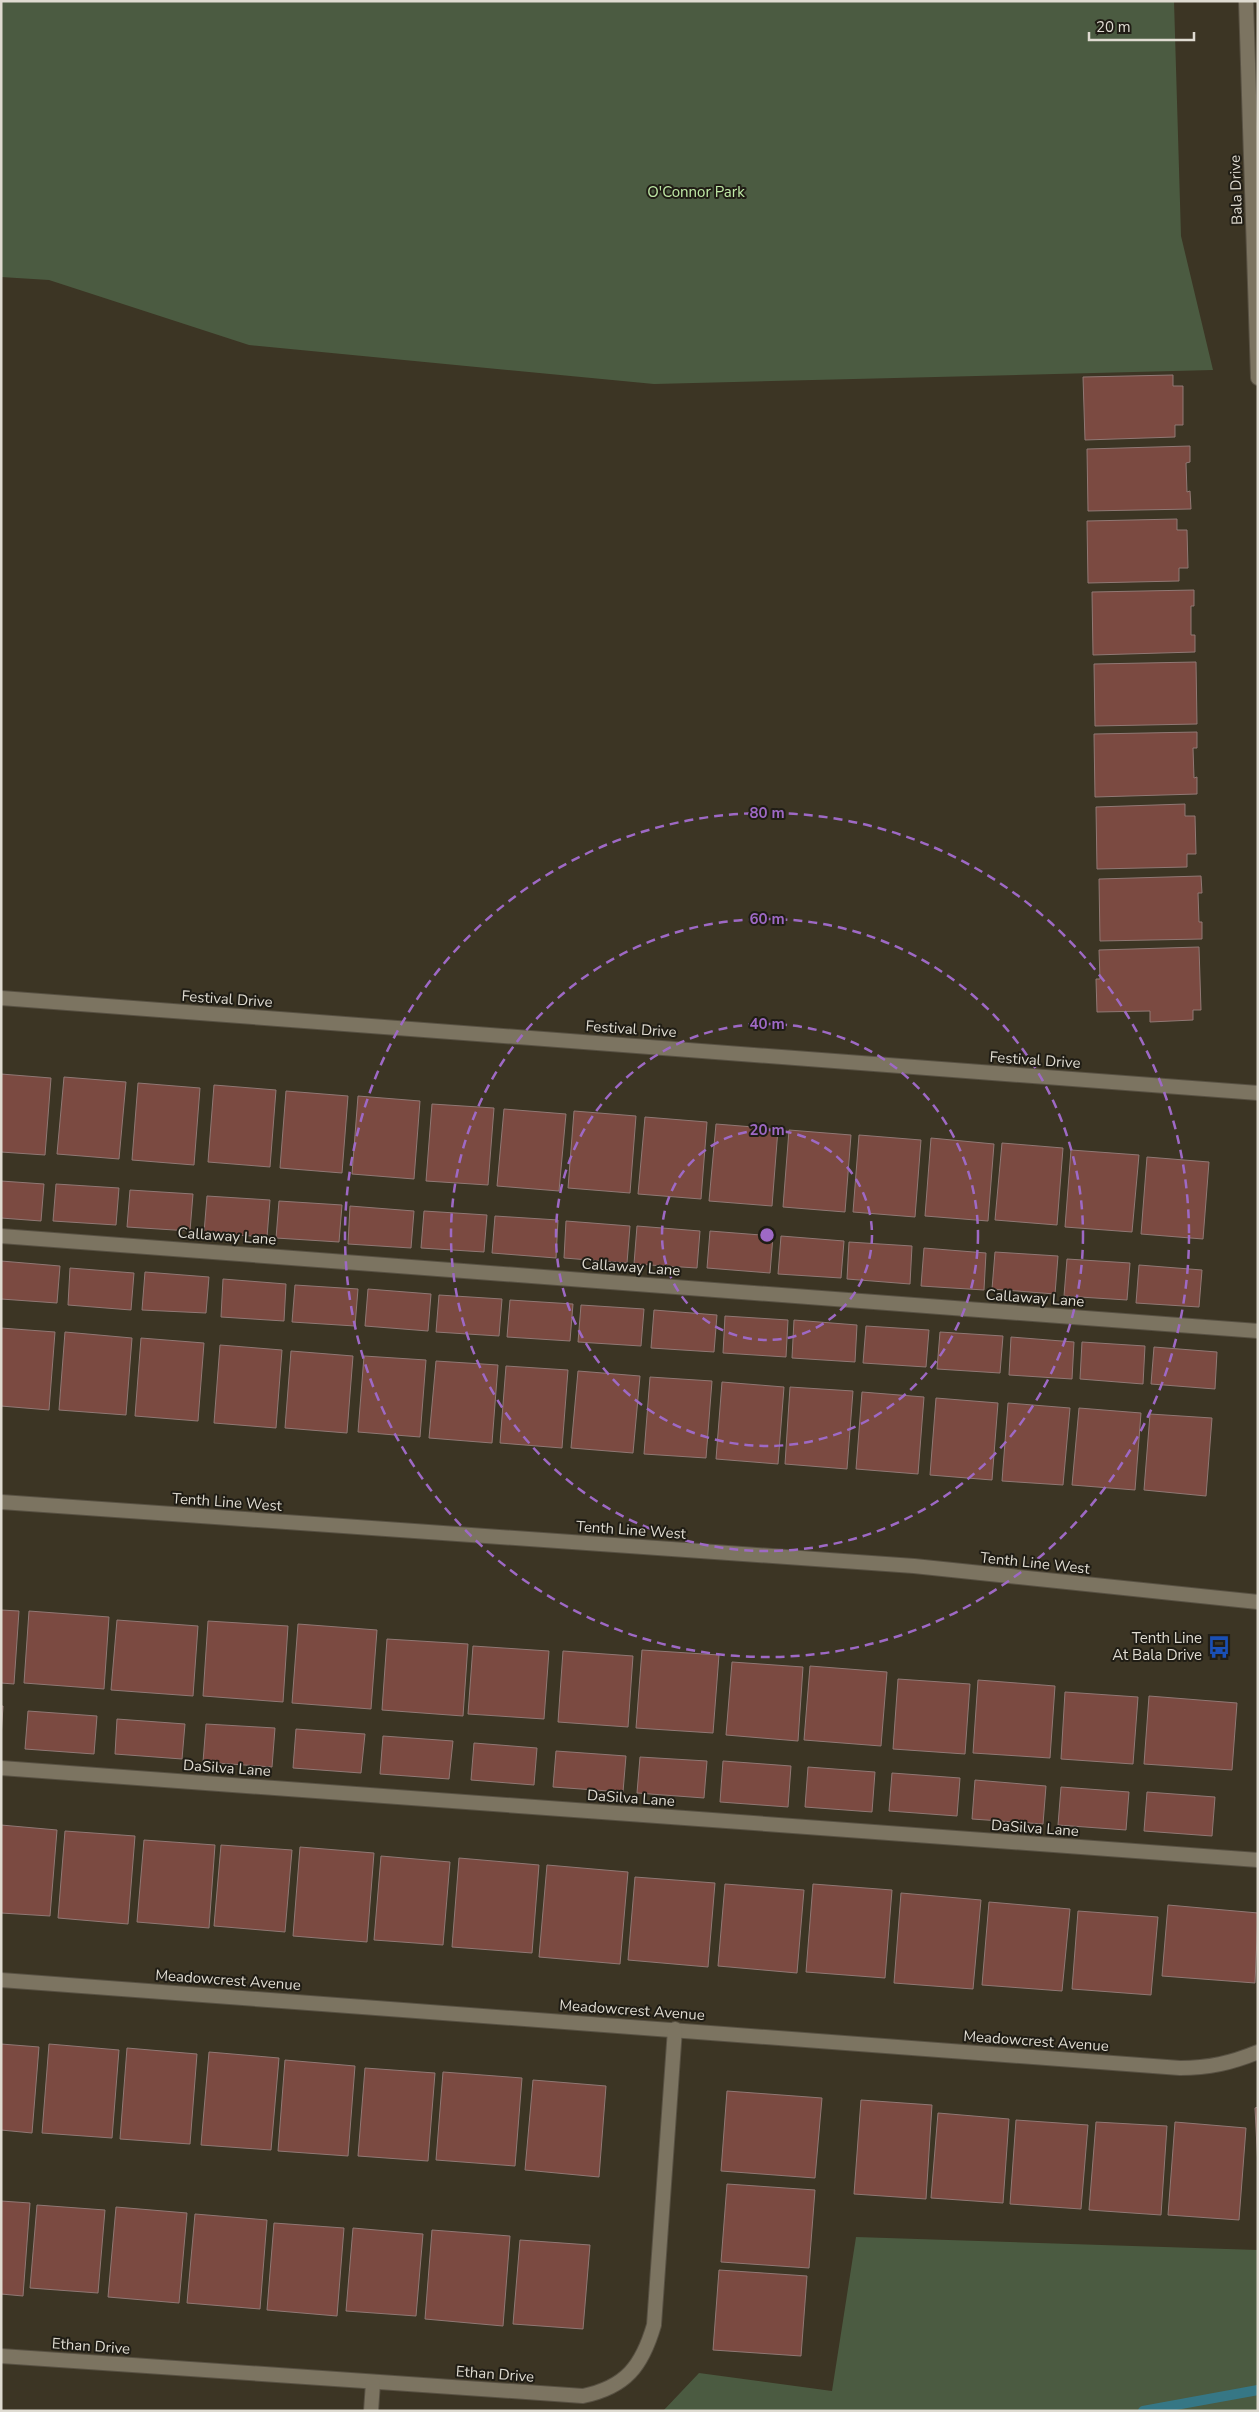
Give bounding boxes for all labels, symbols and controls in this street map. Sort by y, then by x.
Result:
scale bar [1089,10,1194,42]
text: 20 m [1096,17,1131,37]
street label: Bala Drive [1225,155,1247,225]
park label: O'Connor Park [647,182,745,202]
text: 80 m [749,803,785,823]
text: 60 m [749,909,785,929]
street label: Festival Drive [181,986,273,1012]
text: 40 m [749,1014,785,1034]
street label: Festival Drive [585,1016,677,1042]
street label: Festival Drive [989,1047,1081,1073]
text: 20 m [749,1120,785,1140]
street label: Callaway Lane [177,1223,277,1249]
centre of rings [758,1226,776,1244]
street label: Callaway Lane [581,1254,681,1280]
street label: Callaway Lane [985,1285,1085,1311]
street label: Tenth Line West [171,1488,283,1516]
street label: Tenth Line West [575,1516,687,1544]
street label: Tenth Line West [979,1547,1091,1579]
place label: Tenth Line At Bala Drive [1112,1628,1202,1665]
bus stop icon: Tenth Line At Bala Drive [1206,1634,1232,1660]
street label: DaSilva Lane [182,1755,272,1781]
street label: DaSilva Lane [586,1785,676,1811]
street label: DaSilva Lane [990,1815,1080,1841]
street label: Meadowcrest Avenue [155,1965,301,1995]
street label: Meadowcrest Avenue [559,1995,705,2025]
street label: Meadowcrest Avenue [963,2026,1109,2056]
street label: Ethan Drive [51,2333,131,2359]
street label: Ethan Drive [455,2361,535,2387]

